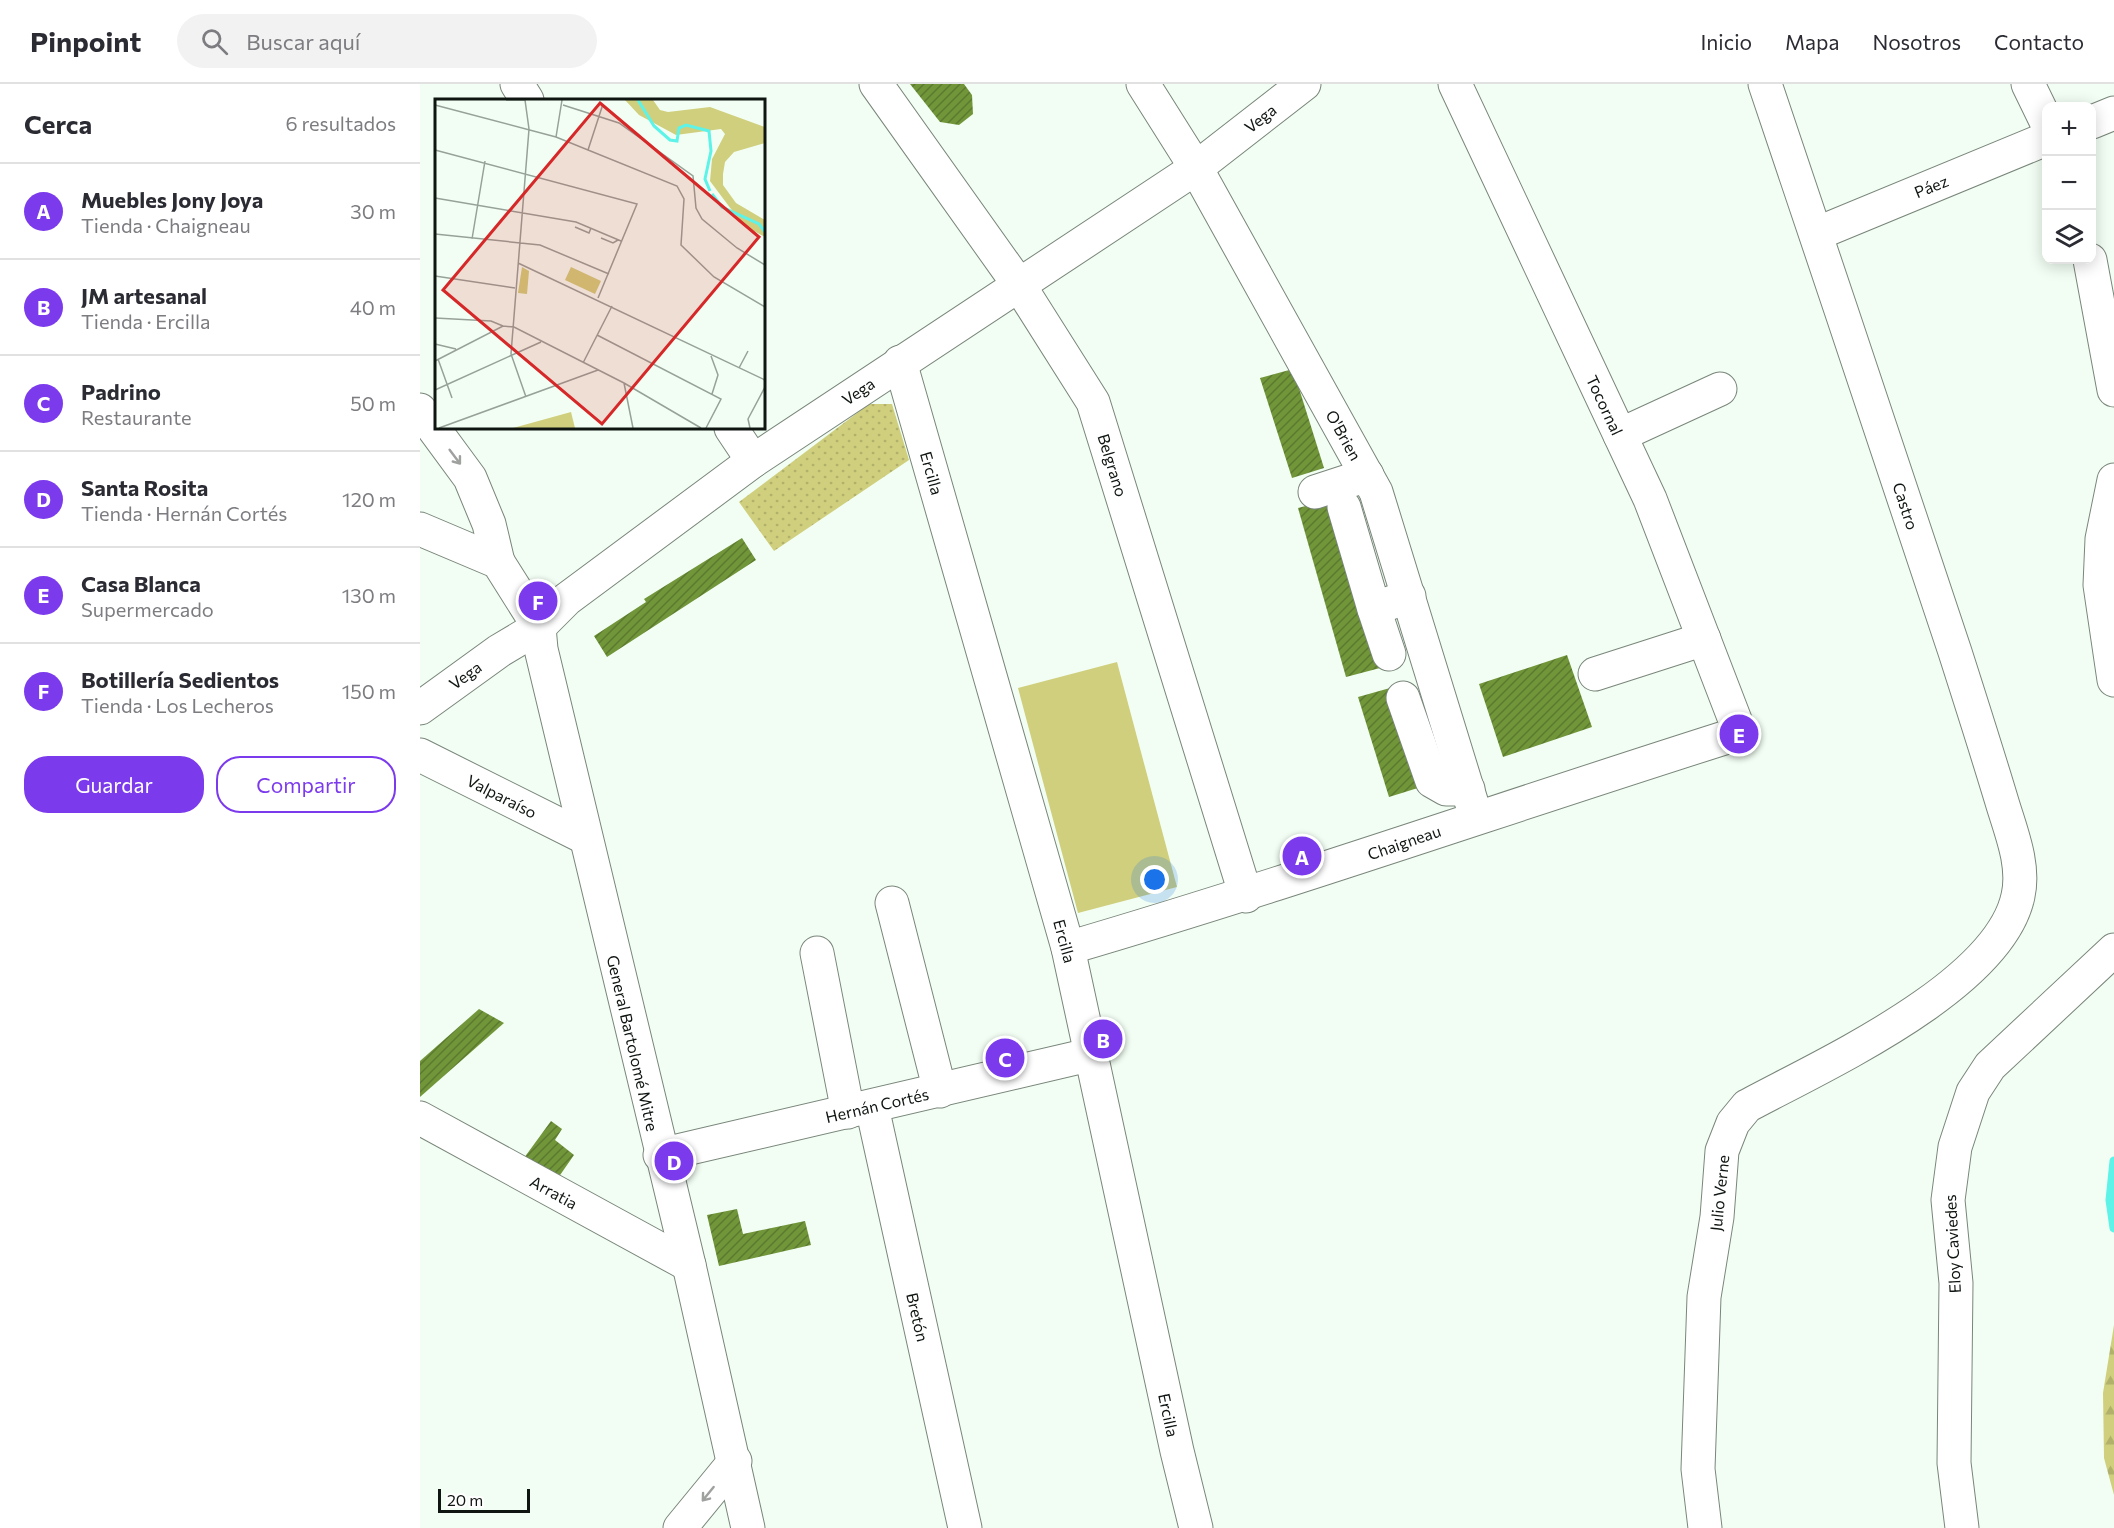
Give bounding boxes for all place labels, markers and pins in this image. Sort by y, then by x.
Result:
pin: F [518,578,558,624]
pin: E [1720,712,1758,756]
pin: A [1282,834,1322,878]
pin: B [1084,1016,1122,1062]
pin: C [986,1036,1024,1080]
pin: D [654,1138,694,1184]

